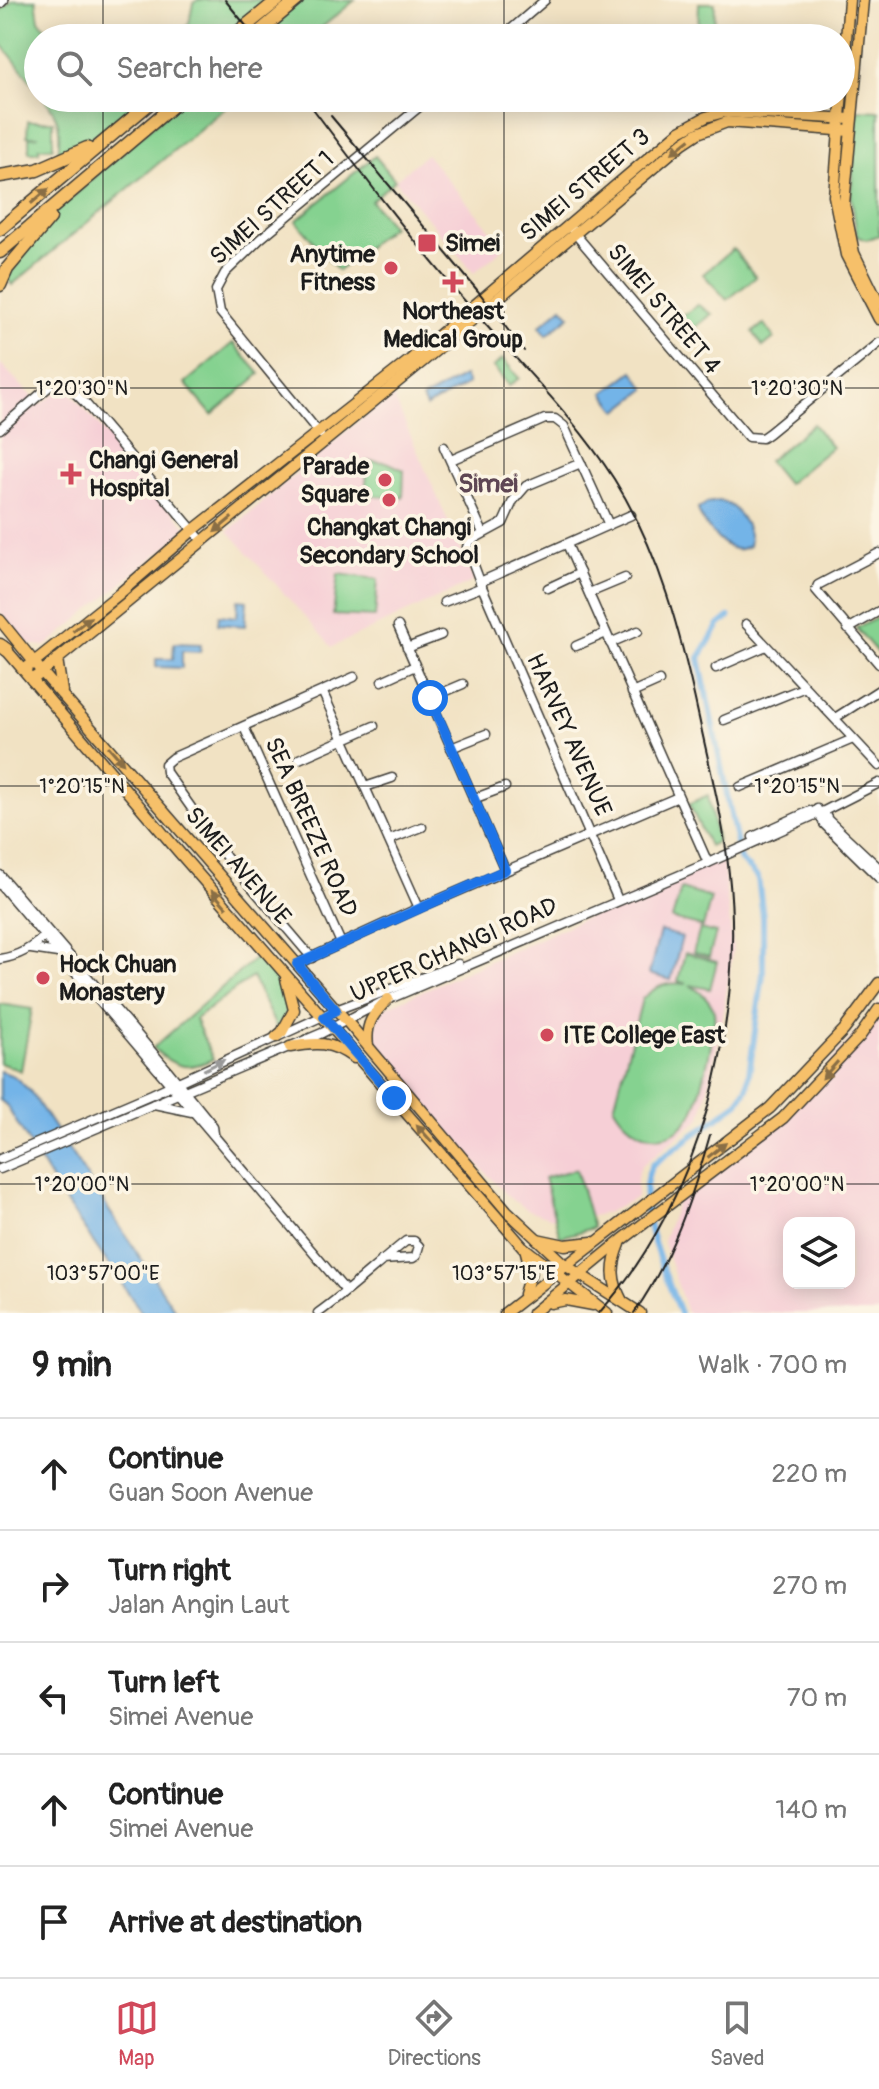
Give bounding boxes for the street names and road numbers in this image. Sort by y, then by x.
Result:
street label: SIMEI STREET 3 [514,122,656,248]
street label: SIMEI STREET 1 [204,145,340,271]
street label: SIMEI STREET 4 [601,238,727,380]
street label: HARVEY AVENUE [520,649,618,821]
street label: SEA BREEZE ROAD [258,733,364,921]
street label: SIMEI AVENUE [179,801,297,931]
street label: UPPER CHANGI ROAD [346,891,562,1009]

